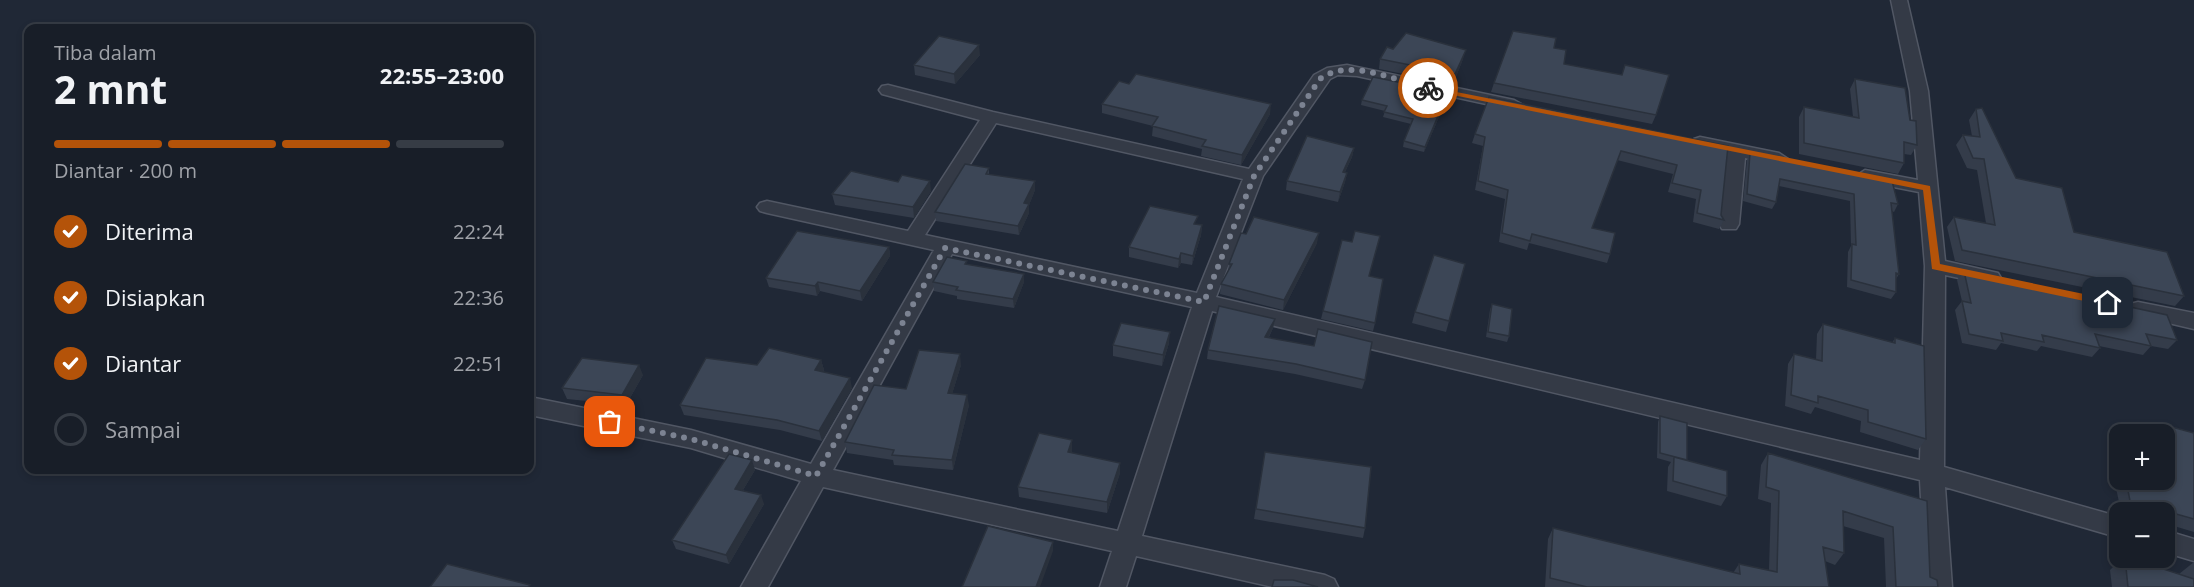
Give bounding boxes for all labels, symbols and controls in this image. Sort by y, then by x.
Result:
text: Tiba dalam [54,39,157,66]
courier [1398,58,1458,118]
text: 22:55–23:00 [380,60,504,90]
text: 2 mnt [54,62,167,115]
icon: bike [1412,72,1445,105]
text: Diantar · 200 m [54,157,197,184]
icon: check [54,215,87,248]
text: Diterima [105,216,194,246]
text: 22:24 [453,218,504,245]
pin [2082,277,2133,328]
icon: check [54,281,87,314]
text: Disiapkan [105,282,206,312]
text: 22:36 [453,284,504,311]
icon: home [2091,286,2124,319]
icon: check [54,347,87,380]
text: Diantar [105,348,181,378]
text: 22:51 [453,350,504,377]
pin [584,396,635,447]
icon: bag [593,405,626,438]
text: Sampai [105,414,181,444]
map controls [2109,424,2175,568]
button: + [2109,424,2175,490]
button: − [2109,502,2175,568]

